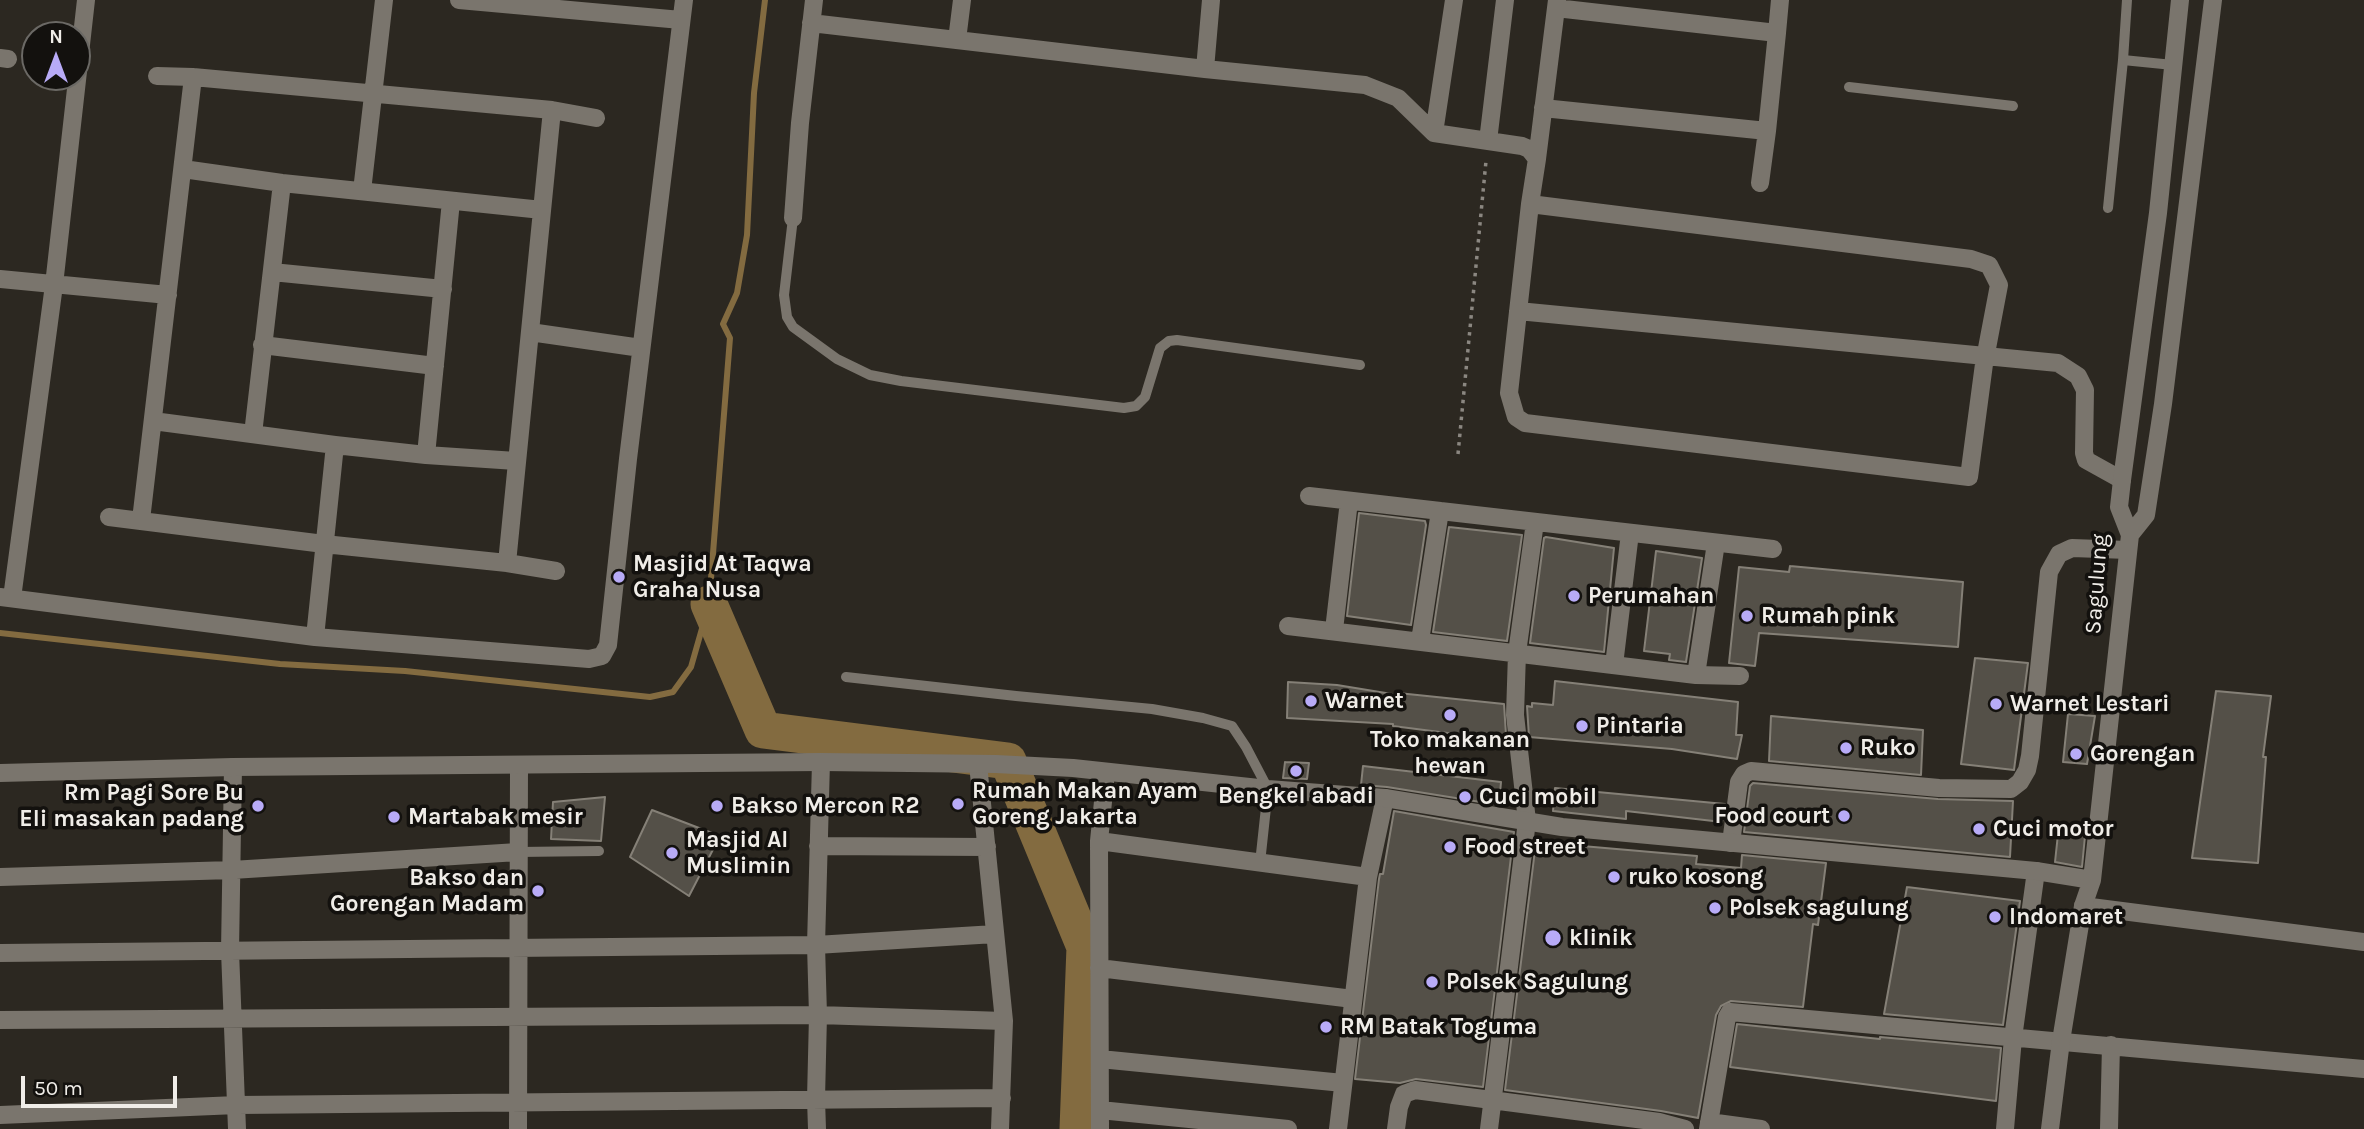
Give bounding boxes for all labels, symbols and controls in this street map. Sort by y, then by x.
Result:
north arrow [21,21,91,91]
text: N [49,26,63,48]
street label: Sagulung [2080,533,2114,635]
place label: Masjid At Taqwa Graha Nusa [633,550,812,604]
marker: Masjid At Taqwa Graha Nusa [611,569,627,585]
place label: Perumahan [1588,582,1714,610]
marker: Perumahan [1566,588,1582,604]
place label: Rumah pink [1761,602,1895,630]
marker: Rumah pink [1739,608,1755,624]
place label: Warnet [1325,687,1404,715]
place label: Warnet Lestari [2010,690,2170,718]
marker: Warnet [1303,693,1319,709]
marker: Warnet Lestari [1988,696,2004,712]
marker: Toko makanan hewan [1442,707,1458,723]
place label: Pintaria [1596,712,1684,740]
marker: Pintaria [1574,718,1590,734]
place label: Toko makanan hewan [1370,726,1530,780]
place label: Ruko [1860,734,1916,762]
marker: Ruko [1838,740,1854,756]
place label: Gorengan [2090,740,2195,768]
marker: Gorengan [2068,746,2084,762]
marker: Bengkel abadi [1288,763,1304,779]
place label: Rumah Makan Ayam Goreng Jakarta [972,777,1198,831]
place label: Rm Pagi Sore Bu Eli masakan padang [19,779,244,833]
place label: Bengkel abadi [1218,782,1374,810]
place label: Cuci mobil [1479,783,1597,811]
marker: Cuci mobil [1457,789,1473,805]
place label: Bakso Mercon R2 [731,792,919,820]
marker: Rumah Makan Ayam Goreng Jakarta [950,796,966,812]
marker: Rm Pagi Sore Bu Eli masakan padang [250,798,266,814]
marker: Bakso Mercon R2 [709,798,725,814]
place label: Food court [1714,802,1830,830]
place label: Martabak mesir [408,803,583,831]
marker: Food court [1836,808,1852,824]
marker: Martabak mesir [386,809,402,825]
place label: Cuci motor [1993,815,2113,843]
marker: Cuci motor [1971,821,1987,837]
place label: Masjid Al Muslimin [686,826,791,880]
place label: Food street [1464,833,1585,861]
marker: Food street [1442,839,1458,855]
marker: Masjid Al Muslimin [664,845,680,861]
place label: ruko kosong [1628,863,1763,891]
place label: Bakso dan Gorengan Madam [330,864,524,918]
marker: ruko kosong [1606,869,1622,885]
marker: Bakso dan Gorengan Madam [530,883,546,899]
place label: Polsek sagulung [1729,894,1909,922]
marker: Polsek sagulung [1707,900,1723,916]
place label: Indomaret [2009,903,2123,931]
marker: Indomaret [1987,909,2003,925]
place label: klinik [1569,924,1633,952]
marker: klinik [1543,928,1563,948]
place label: Polsek Sagulung [1446,968,1628,996]
marker: Polsek Sagulung [1424,974,1440,990]
place label: RM Batak Toguma [1340,1013,1537,1041]
marker: RM Batak Toguma [1318,1019,1334,1035]
scale bar [24,1062,180,1106]
text: 50 m [34,1076,83,1100]

